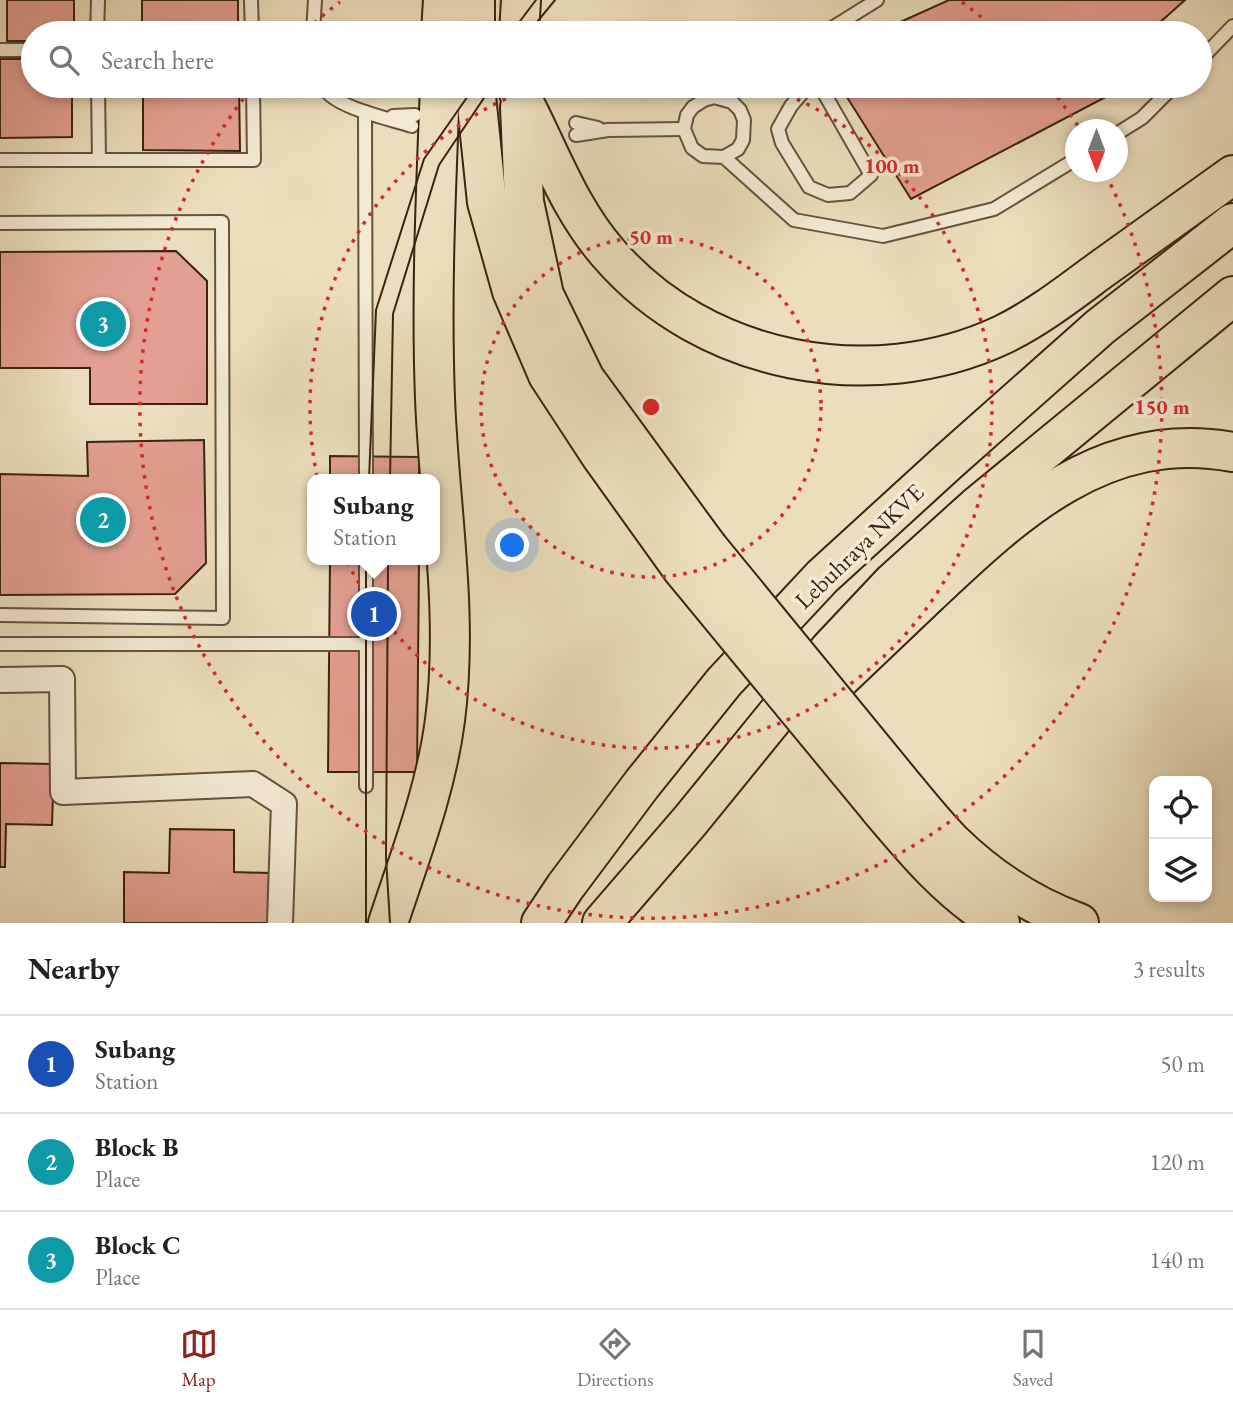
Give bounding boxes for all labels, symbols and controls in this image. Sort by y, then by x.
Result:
search box [21,21,1212,98]
icon: search [45,41,83,79]
text: Search here [101,43,214,77]
north arrow [1065,119,1128,182]
text: 100 m [864,152,920,179]
text: 50 m [629,223,673,250]
pin: 3 [80,298,126,350]
text: 150 m [1134,393,1190,420]
centre of rings [639,395,663,419]
popup [307,474,440,565]
street label: Lebuhraya NKVE [788,477,930,615]
text: Subang [333,488,414,522]
pin: 2 [80,494,126,546]
text: Station [333,522,397,552]
your location [495,528,529,562]
pin: 1 [351,588,397,640]
map controls [1149,776,1212,902]
button: locate [1149,776,1212,839]
button: layers [1149,839,1212,902]
text: Nearby [28,949,120,988]
text: 3 results [1133,954,1205,984]
text: Subang [95,1032,175,1066]
text: 1 [45,1049,57,1079]
text: 50 m [1160,1049,1205,1079]
text: Station [95,1066,158,1096]
text: Block B [95,1130,178,1164]
text: 2 [45,1147,57,1177]
text: 120 m [1149,1147,1205,1177]
text: Place [95,1164,140,1194]
text: Block C [95,1228,181,1262]
text: 3 [45,1245,57,1275]
text: 140 m [1149,1245,1205,1275]
text: Place [95,1262,140,1292]
tab: Map [180,1325,218,1392]
tab: Directions [577,1325,653,1392]
tab: Saved [1013,1325,1053,1392]

